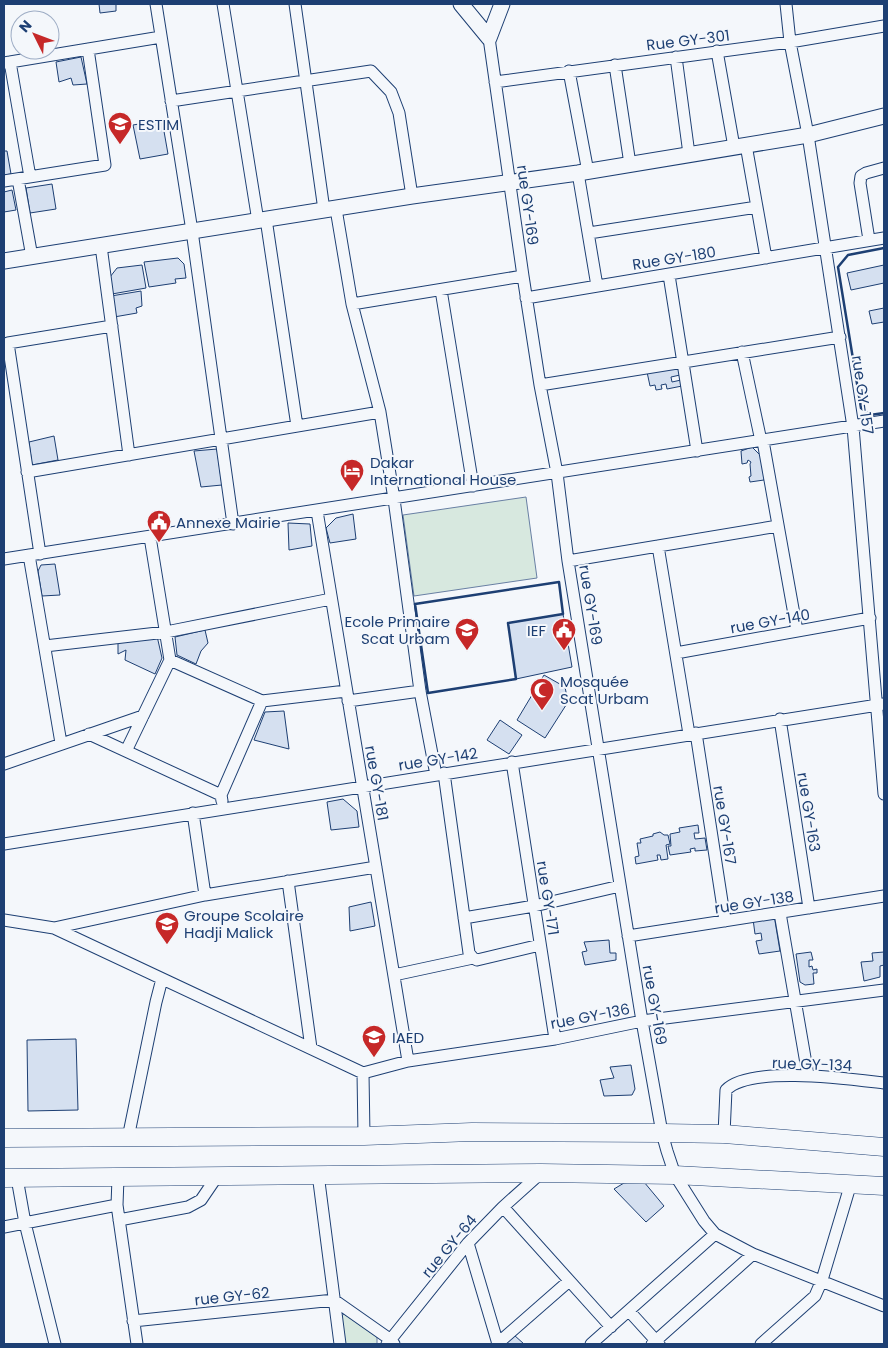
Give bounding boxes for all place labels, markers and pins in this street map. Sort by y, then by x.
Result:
school or university icon: ESTIM [107,111,133,145]
place label: ESTIM [138,114,179,135]
place label: Dakar International House [370,452,516,490]
hotel icon: Dakar International House [339,458,365,492]
public building icon: Annexe Mairie [146,509,172,543]
place label: Annexe Mairie [176,512,280,533]
place label: Ecole Primaire Scat Urbam [344,611,450,649]
school or university icon: Ecole Primaire Scat Urbam [454,617,480,651]
public building icon: IEF [551,617,577,651]
place label: IEF [527,620,546,641]
place label: Mosquée Scat Urbam [560,671,649,709]
mosque icon: Mosquée Scat Urbam [529,677,555,711]
place label: Groupe Scolaire Hadji Malick [184,905,304,943]
school or university icon: Groupe Scolaire Hadji Malick [154,911,180,945]
school or university icon: IAED [361,1024,387,1058]
place label: IAED [392,1027,424,1048]

